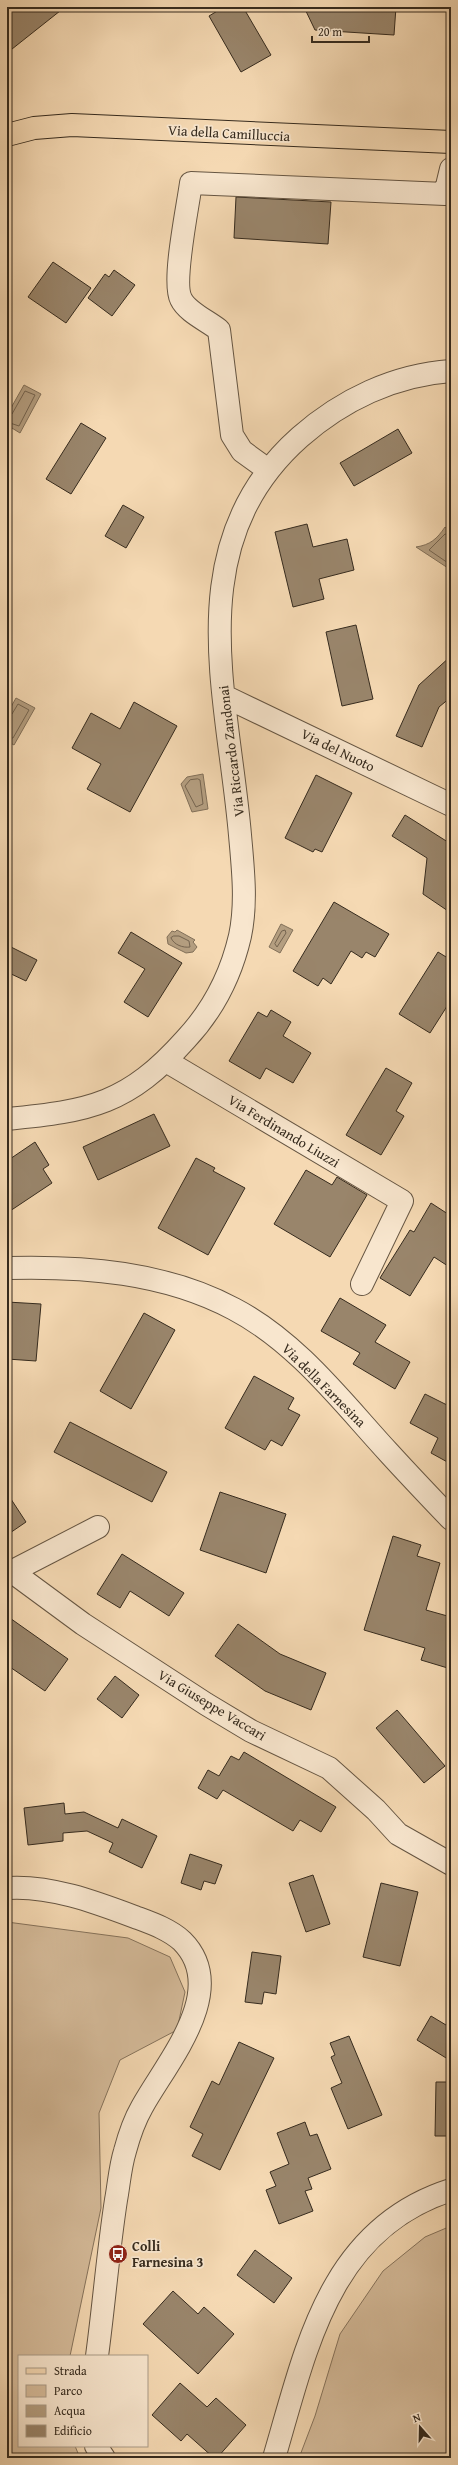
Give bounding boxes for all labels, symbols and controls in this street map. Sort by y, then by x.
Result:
scale bar [312,18,369,44]
text: 20 m [318,23,342,40]
street label: Via della Camilluccia [167,120,291,146]
street label: Via Riccardo Zandonai [213,684,249,818]
street label: Via del Nuoto [298,724,378,776]
street label: Via Ferdinando Liuzzi [224,1090,344,1172]
street label: Via della Farnesina [278,1339,371,1432]
street label: Via Giuseppe Vaccari [154,1665,270,1745]
place label: Colli Farnesina 3 [132,2236,204,2272]
bus stop icon: Colli Farnesina 3 [107,2243,129,2265]
legend [18,2355,148,2447]
text: Strada [54,2362,87,2379]
text: Parco [54,2382,82,2399]
text: Acqua [54,2402,85,2419]
north arrow [400,2407,440,2447]
text: N [410,2409,423,2426]
text: Edificio [54,2422,92,2439]

